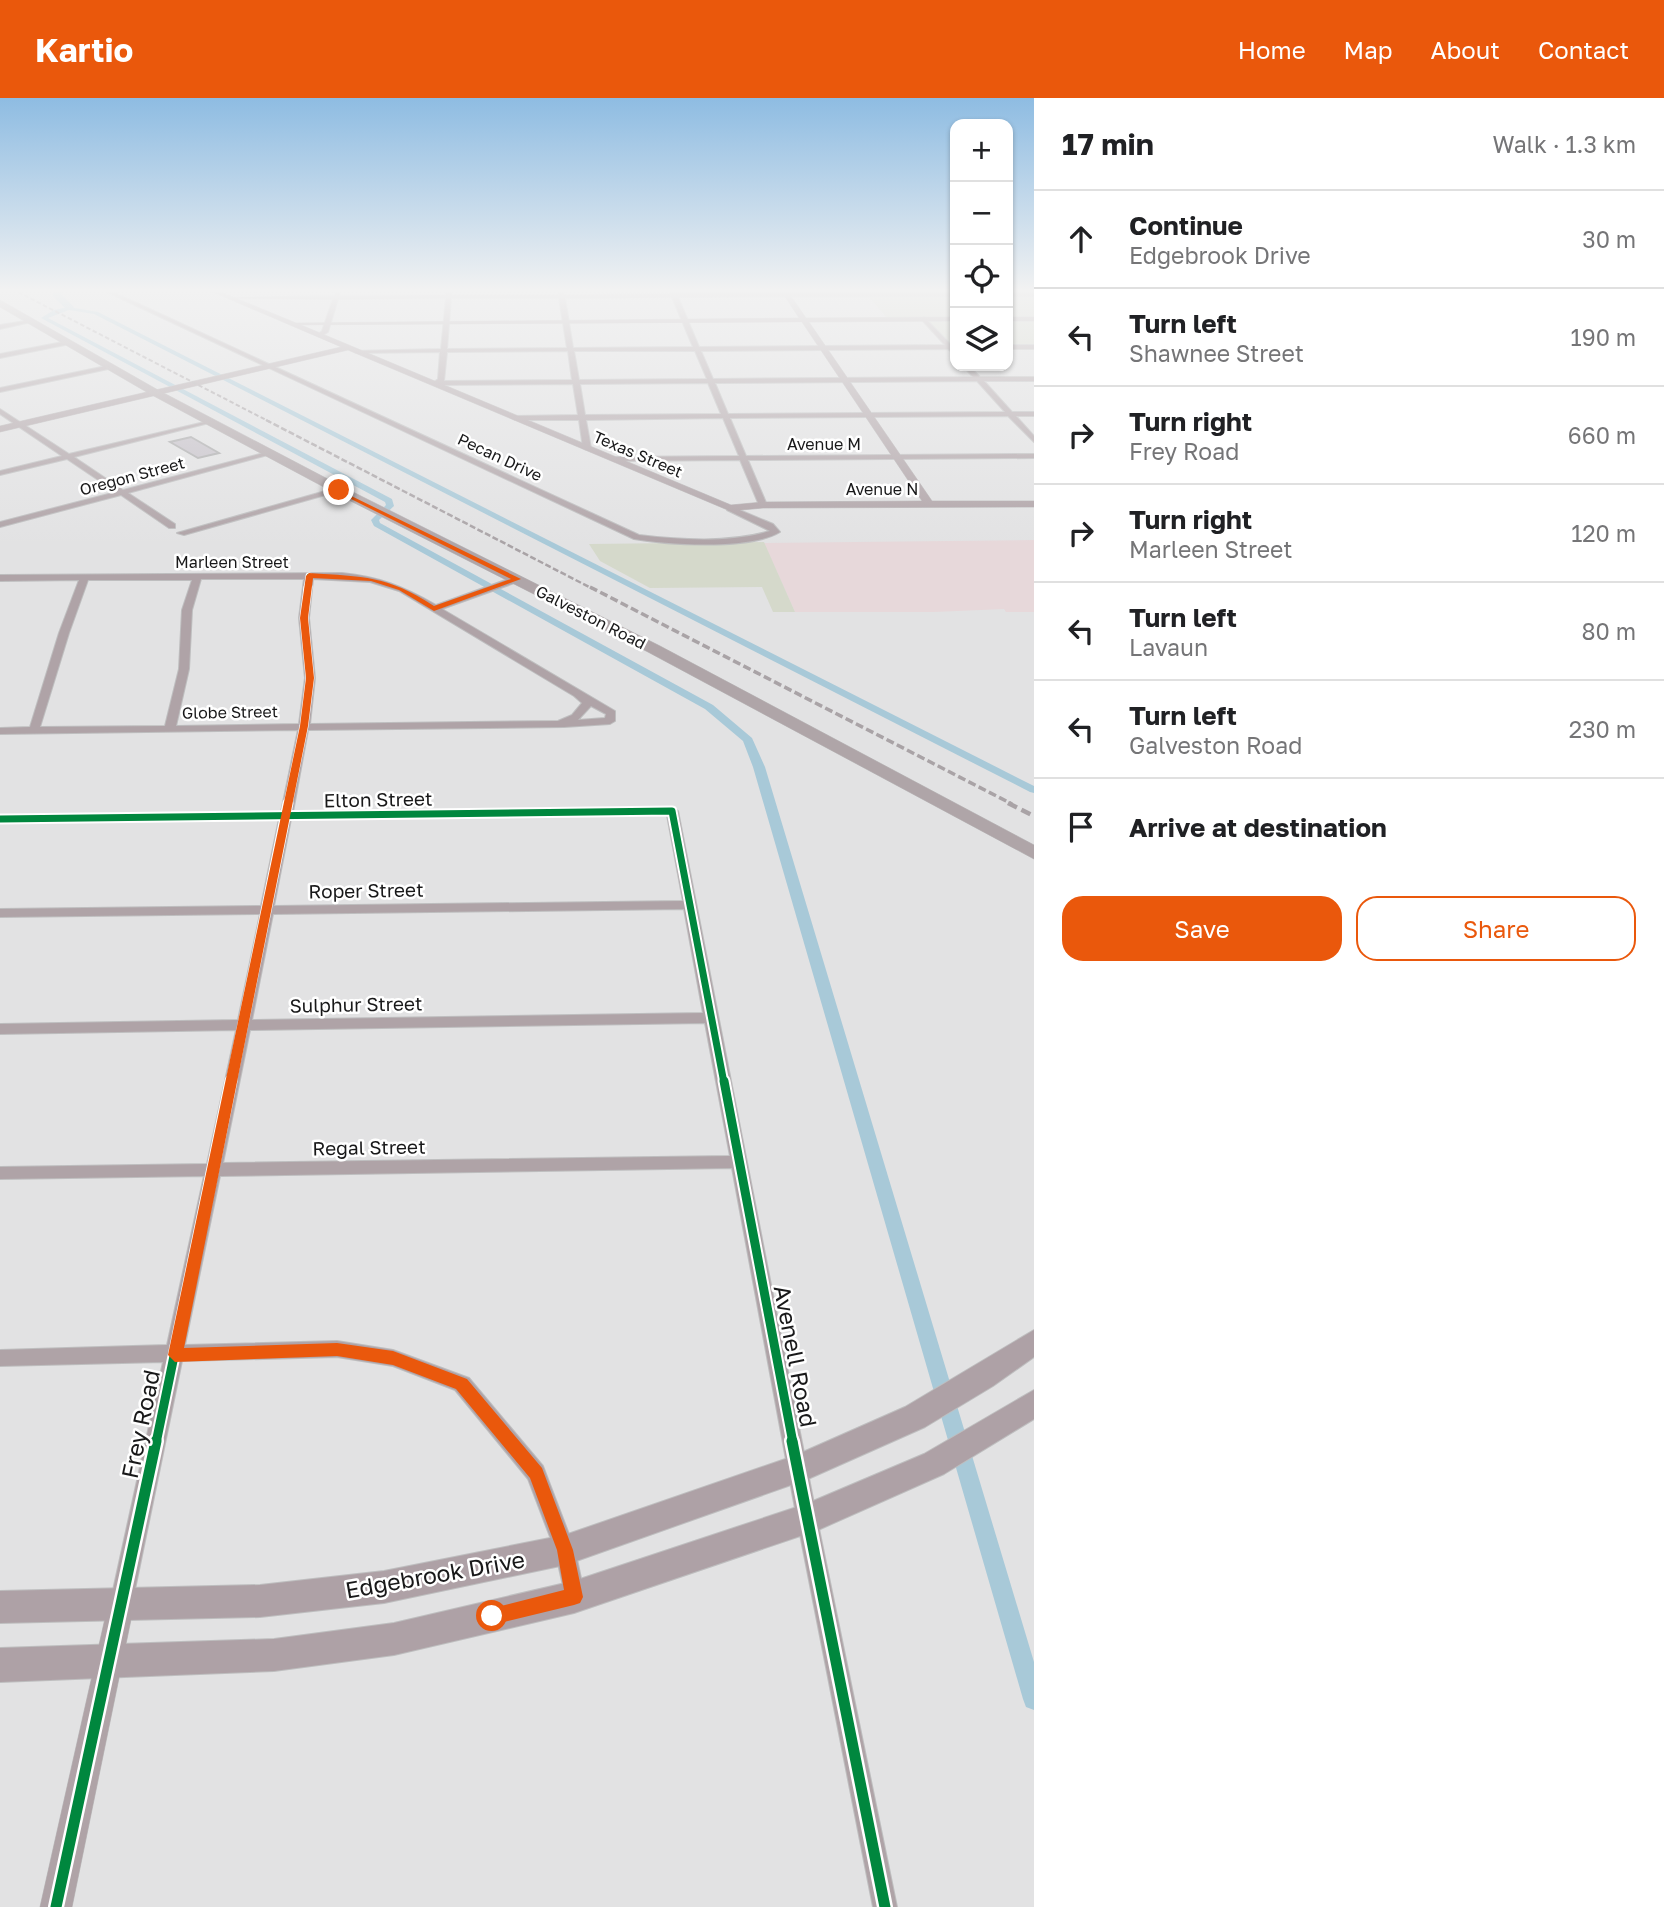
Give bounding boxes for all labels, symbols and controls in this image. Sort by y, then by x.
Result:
text: Kartio [35,30,133,69]
text: Home [1238,35,1306,64]
text: Map [1344,35,1393,64]
text: About [1431,35,1500,64]
text: Contact [1538,35,1629,64]
map controls [950,119,1013,371]
button: + [950,119,1013,182]
text: 17 min [1062,126,1154,162]
text: Walk · 1.3 km [1492,130,1636,158]
button: − [950,182,1013,245]
text: Continue [1129,210,1243,241]
icon: ahead [1062,220,1100,258]
text: 30 m [1582,225,1636,253]
text: Edgebrook Drive [1129,241,1311,269]
button: locate [950,245,1013,308]
button: layers [950,308,1013,371]
text: Turn left [1129,308,1237,339]
icon: left [1062,318,1100,356]
text: 190 m [1571,323,1636,351]
text: Shawnee Street [1129,339,1304,367]
text: Turn right [1129,406,1252,437]
icon: right [1062,416,1100,454]
text: 660 m [1568,421,1636,449]
street label: Texas Street [590,426,686,482]
street label: Pecan Drive [455,429,545,485]
street label: Avenue M [787,434,861,454]
text: Frey Road [1129,437,1239,465]
street label: Oregon Street [77,452,187,500]
route end [323,474,354,505]
street label: Avenue N [846,479,918,499]
text: Turn right [1129,504,1252,535]
icon: right [1062,514,1100,552]
text: 120 m [1571,519,1636,547]
text: Marleen Street [1129,535,1293,563]
street label: Marleen Street [175,552,289,572]
street label: Galveston Road [533,581,649,653]
text: Turn left [1129,602,1237,633]
icon: left [1062,612,1100,650]
text: 80 m [1582,617,1636,645]
text: Lavaun [1129,633,1208,661]
text: Turn left [1129,700,1237,731]
street label: Globe Street [182,701,278,723]
icon: left [1062,710,1100,748]
text: 230 m [1569,715,1636,743]
text: Galveston Road [1129,731,1302,759]
street label: Elton Street [323,787,433,811]
icon: arrive [1062,808,1100,846]
text: Arrive at destination [1129,812,1387,843]
street label: Roper Street [308,877,424,903]
button: Save [1062,896,1342,961]
button: Share [1356,896,1636,961]
street label: Sulphur Street [289,991,423,1017]
street label: Regal Street [312,1135,426,1159]
street label: Avenell Road [769,1283,823,1429]
street label: Frey Road [115,1367,165,1481]
street label: Edgebrook Drive [343,1544,527,1604]
route start [476,1600,507,1631]

